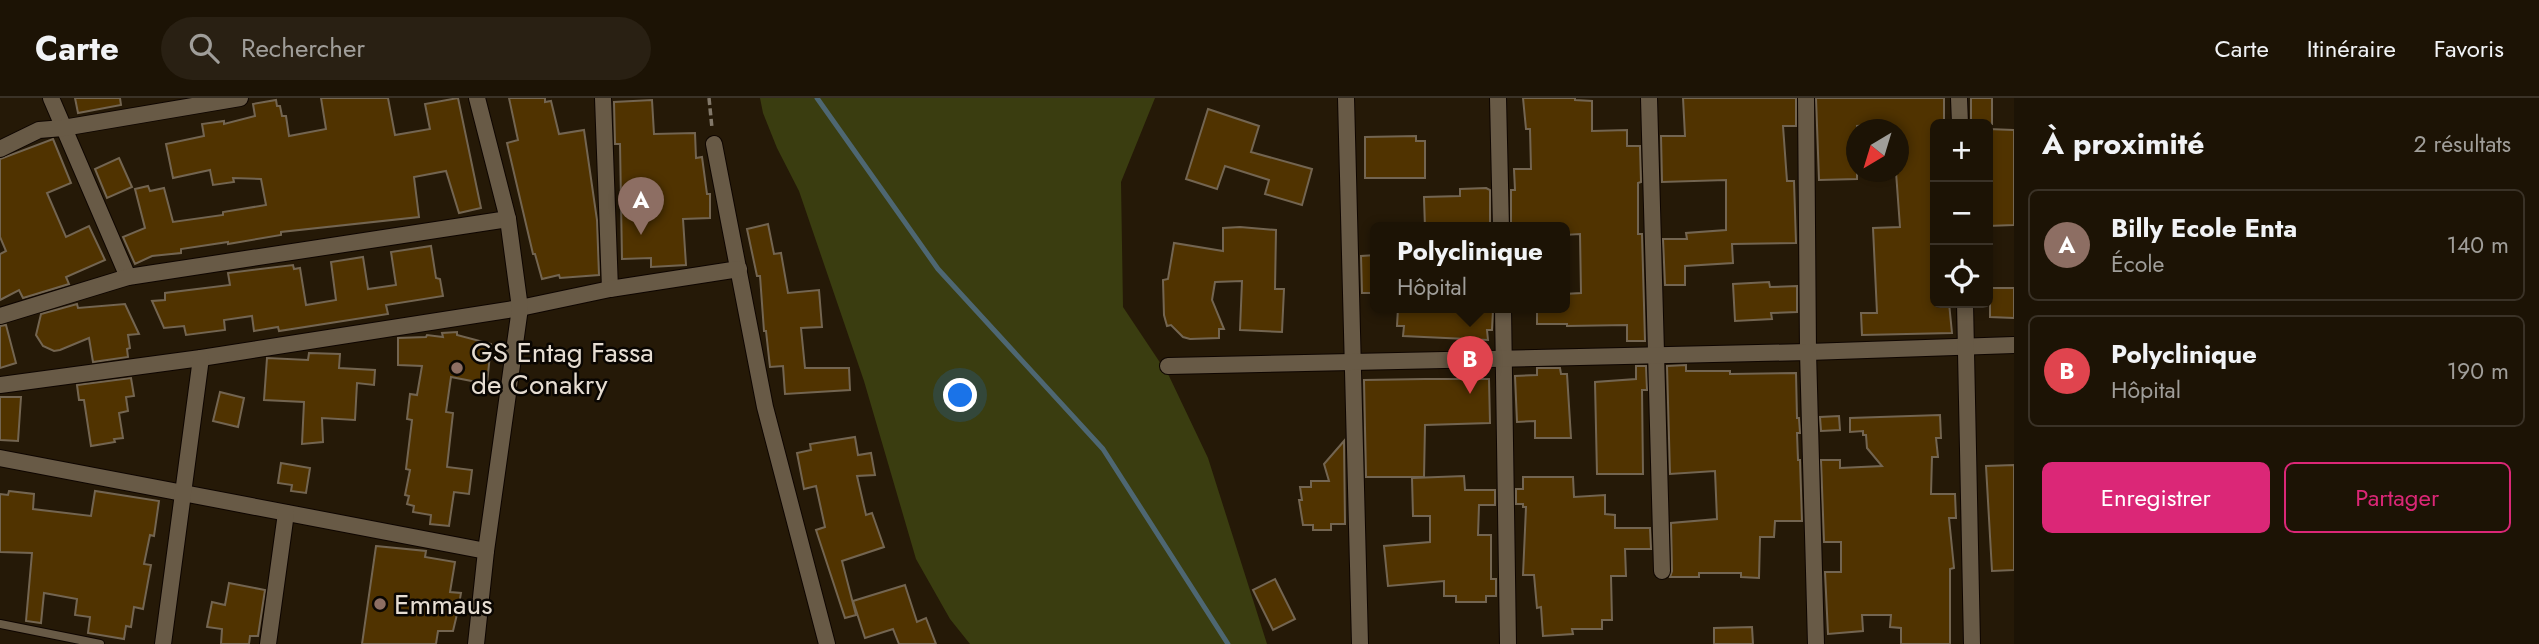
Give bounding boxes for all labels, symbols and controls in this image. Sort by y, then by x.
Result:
search box [161,17,651,80]
text: Carte [35,25,119,72]
icon: search [185,29,223,67]
text: Rechercher [241,29,365,67]
text: Carte [2214,31,2269,66]
text: Itinéraire [2307,31,2396,66]
text: Favoris [2434,31,2504,66]
north arrow [1846,119,1909,182]
map controls [1930,119,1993,308]
button: + [1930,119,1993,182]
text: À proximité [2042,122,2205,165]
text: 2 résultats [2414,127,2511,161]
pin: A [618,177,664,235]
button: − [1930,182,1993,245]
text: Billy Ecole Enta [2111,209,2297,247]
popup [1370,222,1570,313]
text: A [2059,228,2075,262]
text: 140 m [2447,228,2509,262]
text: Polyclinique [1397,232,1543,270]
button: locate [1930,245,1993,308]
text: École [2111,247,2164,281]
text: Hôpital [1397,270,1467,304]
place label: GS Entag Fassa de Conakry [471,332,654,405]
text: Polyclinique [2111,335,2257,373]
pin: B [1447,336,1493,394]
text: B [2059,354,2075,388]
text: 190 m [2447,354,2509,388]
marker: GS Entag Fassa de Conakry [449,360,465,376]
text: Hôpital [2111,373,2181,407]
your location [943,378,977,412]
button: Enregistrer [2042,462,2270,533]
button: Partager [2284,462,2511,533]
place label: Emmaus [394,584,493,625]
marker: Emmaus [372,596,388,612]

